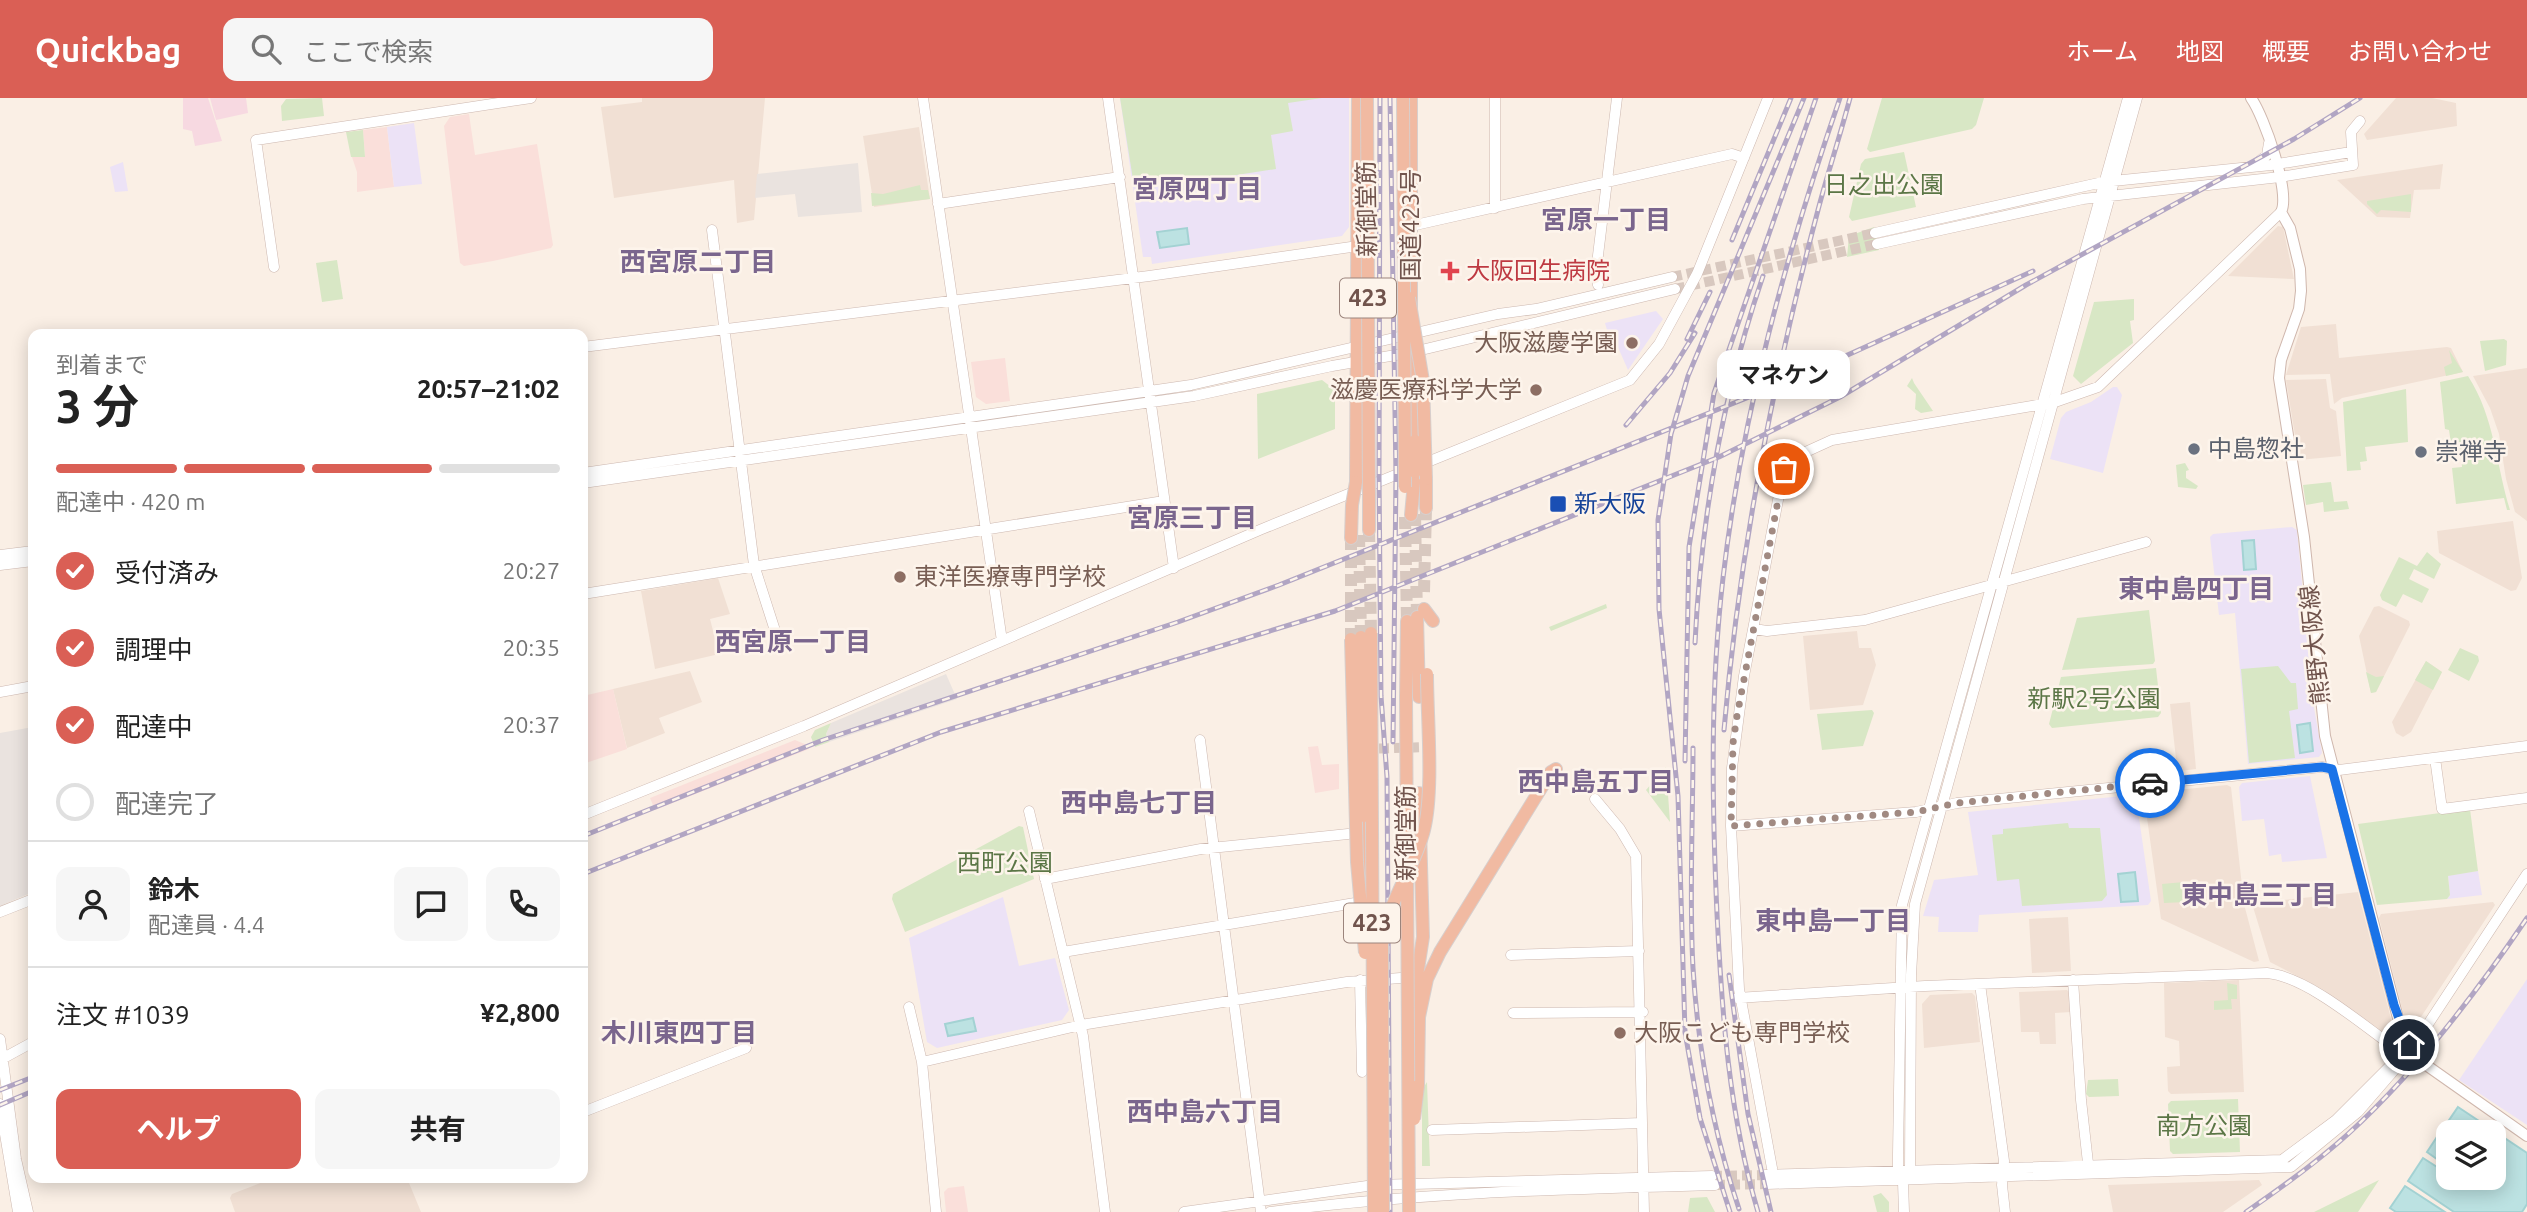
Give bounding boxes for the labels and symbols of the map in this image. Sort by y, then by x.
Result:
street label: 新御堂筋 [1352,161,1381,257]
street label: 国道423号 [1397,169,1424,281]
park label: 日之出公園 [1824,171,1944,198]
district label: 宮原四丁目 [1132,174,1262,203]
district label: 宮原一丁目 [1541,205,1671,234]
district label: 西宮原二丁目 [620,247,776,276]
place label: 大阪回生病院 [1466,257,1610,284]
marker: 大阪回生病院 [1440,261,1460,281]
road number: 423 [1340,279,1396,318]
place label: 大阪滋慶学園 [1474,329,1618,356]
marker: 大阪滋慶学園 [1624,335,1640,351]
callout: マネケン [1718,350,1851,399]
place label: 滋慶医療科学大学 [1330,376,1522,403]
marker: 滋慶医療科学大学 [1528,382,1544,398]
place label: 中島惣社 [2208,435,2304,462]
place label: 崇禅寺 [2435,438,2507,465]
pin [1754,439,1814,499]
marker: 中島惣社 [2186,441,2202,457]
marker: 崇禅寺 [2413,444,2429,460]
place label: 新大阪 [1574,490,1646,517]
marker: 新大阪 [1548,494,1568,514]
district label: 宮原三丁目 [1127,503,1257,532]
place label: 東洋医療専門学校 [914,563,1106,590]
marker: 東洋医療専門学校 [892,569,908,585]
district label: 東中島四丁目 [2118,574,2274,603]
street label: 熊野大阪線 [2295,584,2334,706]
district label: 西宮原一丁目 [715,627,871,656]
park label: 新駅2号公園 [2027,685,2161,712]
courier [2115,748,2185,818]
district label: 西中島五丁目 [1518,767,1674,796]
street label: 新御堂筋 [1392,785,1419,881]
district label: 西中島七丁目 [1061,788,1217,817]
park label: 西町公園 [957,849,1053,876]
district label: 東中島三丁目 [2181,880,2337,909]
road number: 423 [1344,904,1400,943]
district label: 東中島一丁目 [1755,906,1911,935]
pin [2379,1015,2439,1075]
district label: 木川東四丁目 [601,1018,757,1047]
place label: 大阪こども専門学校 [1634,1019,1850,1046]
marker: 大阪こども専門学校 [1612,1025,1628,1041]
district label: 西中島六丁目 [1127,1097,1283,1126]
park label: 南方公園 [2156,1112,2252,1139]

